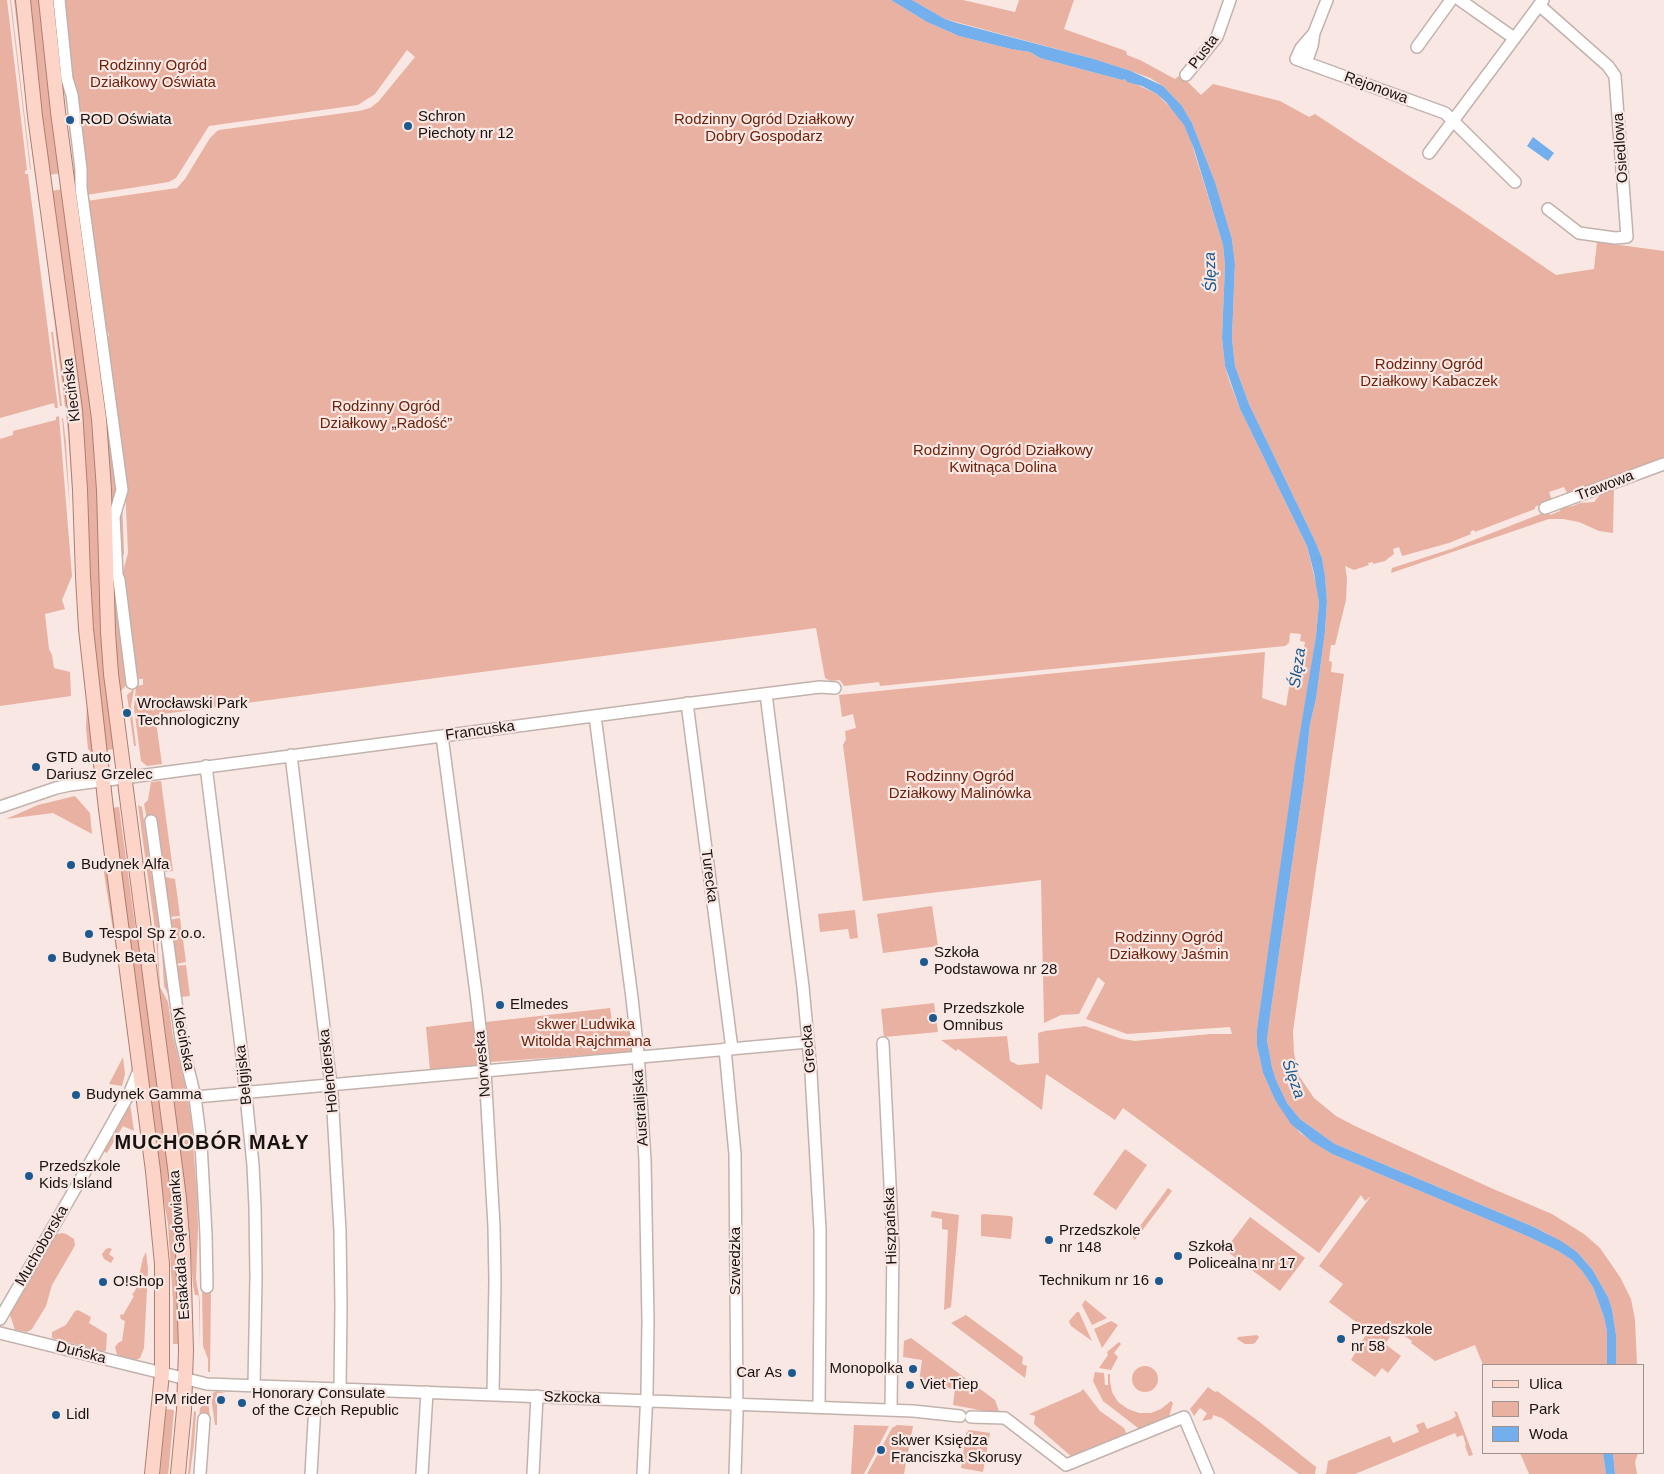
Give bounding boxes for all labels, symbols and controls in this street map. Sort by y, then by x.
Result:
street label: Pusta [1185,31,1223,73]
park label: Rodzinny Ogród Działkowy Oświata [90,57,216,92]
street label: Rejonowa [1342,68,1410,108]
place label: Schron Piechoty nr 12 [418,108,514,143]
place label: ROD Oświata [80,111,172,129]
park label: Rodzinny Ogród Działkowy Dobry Gospodarz [674,111,854,146]
street label: Osiedlowa [1610,112,1632,184]
marker: ROD Oświata [64,114,76,126]
marker: Schron Piechoty nr 12 [402,120,414,132]
water label: Ślęza [1201,252,1221,292]
park label: Rodzinny Ogród Działkowy Kabaczek [1360,356,1498,391]
street label: Klecińska [59,357,85,423]
park label: Rodzinny Ogród Działkowy „Radość” [320,398,452,433]
park label: Rodzinny Ogród Działkowy Kwitnąca Dolina [913,442,1093,477]
street label: Trawowa [1574,467,1636,505]
water label: Ślęza [1286,647,1310,689]
place label: Wrocławski Park Technologiczny [137,695,248,730]
marker: Wrocławski Park Technologiczny [121,707,133,719]
street label: Francuska [444,717,516,745]
place label: GTD auto Dariusz Grzelec [46,749,153,784]
marker: GTD auto Dariusz Grzelec [30,761,42,773]
park label: Rodzinny Ogród Działkowy Malinówka [889,768,1031,803]
street label: Turecka [697,848,721,904]
place label: Budynek Alfa [81,856,169,874]
marker: Budynek Alfa [65,859,77,871]
place label: Tespol Sp z o.o. [99,925,206,943]
marker: Tespol Sp z o.o. [83,928,95,940]
park label: Rodzinny Ogród Działkowy Jaśmin [1109,929,1229,964]
place label: Szkoła Podstawowa nr 28 [934,944,1057,979]
place label: Budynek Beta [62,949,155,967]
marker: Budynek Beta [46,952,58,964]
marker: Szkoła Podstawowa nr 28 [918,956,930,968]
place label: Elmedes [510,996,568,1014]
marker: Elmedes [494,999,506,1011]
place label: Przedszkole Omnibus [943,1000,1025,1035]
street label: Klecińska [168,1006,198,1072]
marker: Przedszkole Omnibus [927,1012,939,1024]
park label: skwer Ludwika Witolda Rajchmana [521,1016,651,1051]
street label: Grecka [798,1024,820,1074]
street label: Holenderska [316,1028,342,1114]
street label: Norweska [471,1030,495,1098]
street label: Belgijska [232,1044,256,1106]
water label: Ślęza [1277,1057,1309,1101]
street label: Australijska [629,1069,653,1147]
place label: Budynek Gamma [86,1086,202,1104]
marker: Budynek Gamma [70,1089,82,1101]
district label: MUCHOBÓR MAŁY [113,1131,311,1155]
place label: Przedszkole Kids Island [39,1158,121,1193]
marker: Przedszkole Kids Island [23,1170,35,1182]
street label: Estakada Gądowianka [166,1170,194,1320]
street label: Hiszpańska [881,1187,901,1265]
street label: Muchoborska [12,1203,72,1289]
place label: Przedszkole nr 148 [1059,1222,1141,1257]
street label: Szwedzka [727,1227,745,1295]
marker: Przedszkole nr 148 [1043,1234,1055,1246]
place label: Szkoła Policealna nr 17 [1188,1238,1296,1273]
marker: Szkoła Policealna nr 17 [1172,1250,1184,1262]
place label: Technikum nr 16 [1039,1272,1149,1290]
place label: O!Shop [113,1273,164,1291]
marker: Technikum nr 16 [1153,1275,1165,1287]
marker: O!Shop [97,1276,109,1288]
place label: Przedszkole nr 58 [1351,1321,1433,1356]
marker: Przedszkole nr 58 [1335,1333,1347,1345]
street label: Duńska [54,1338,108,1368]
place label: Monopolka [830,1360,903,1378]
marker: Monopolka [907,1363,919,1375]
place label: Car As [736,1364,782,1382]
legend [1482,1364,1644,1454]
marker: Car As [786,1367,798,1379]
text: Ulica [1529,1375,1562,1392]
place label: Viet Tiep [920,1376,978,1394]
marker: Viet Tiep [904,1379,916,1391]
place label: Honorary Consulate of the Czech Republic [252,1385,399,1420]
street label: Szkocka [543,1388,601,1408]
place label: PM rider [154,1391,211,1409]
marker: PM rider [215,1394,227,1406]
marker: Honorary Consulate of the Czech Republic [236,1397,248,1409]
text: Park [1529,1400,1560,1417]
place label: Lidl [66,1406,89,1424]
marker: Lidl [50,1409,62,1421]
text: Woda [1529,1425,1568,1442]
place label: skwer Księdza Franciszka Skorusy [891,1432,1022,1467]
marker: skwer Księdza Franciszka Skorusy [875,1444,887,1456]

